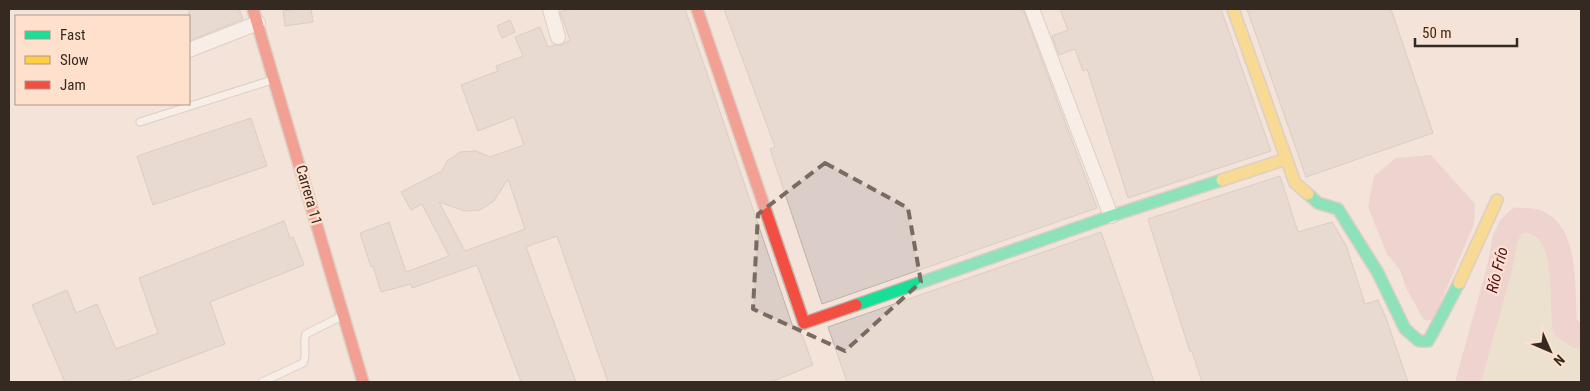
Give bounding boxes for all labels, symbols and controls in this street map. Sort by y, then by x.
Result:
legend [15,15,190,105]
scale bar [1415,15,1518,47]
text: 50 m [1422,24,1452,42]
text: Fast [60,26,85,44]
text: Slow [60,51,89,69]
text: Jam [60,76,86,94]
street label: Carrera 11 [292,163,326,227]
water label: Río Frío [1482,245,1512,295]
north arrow [1525,326,1575,376]
text: N [1551,352,1568,369]

